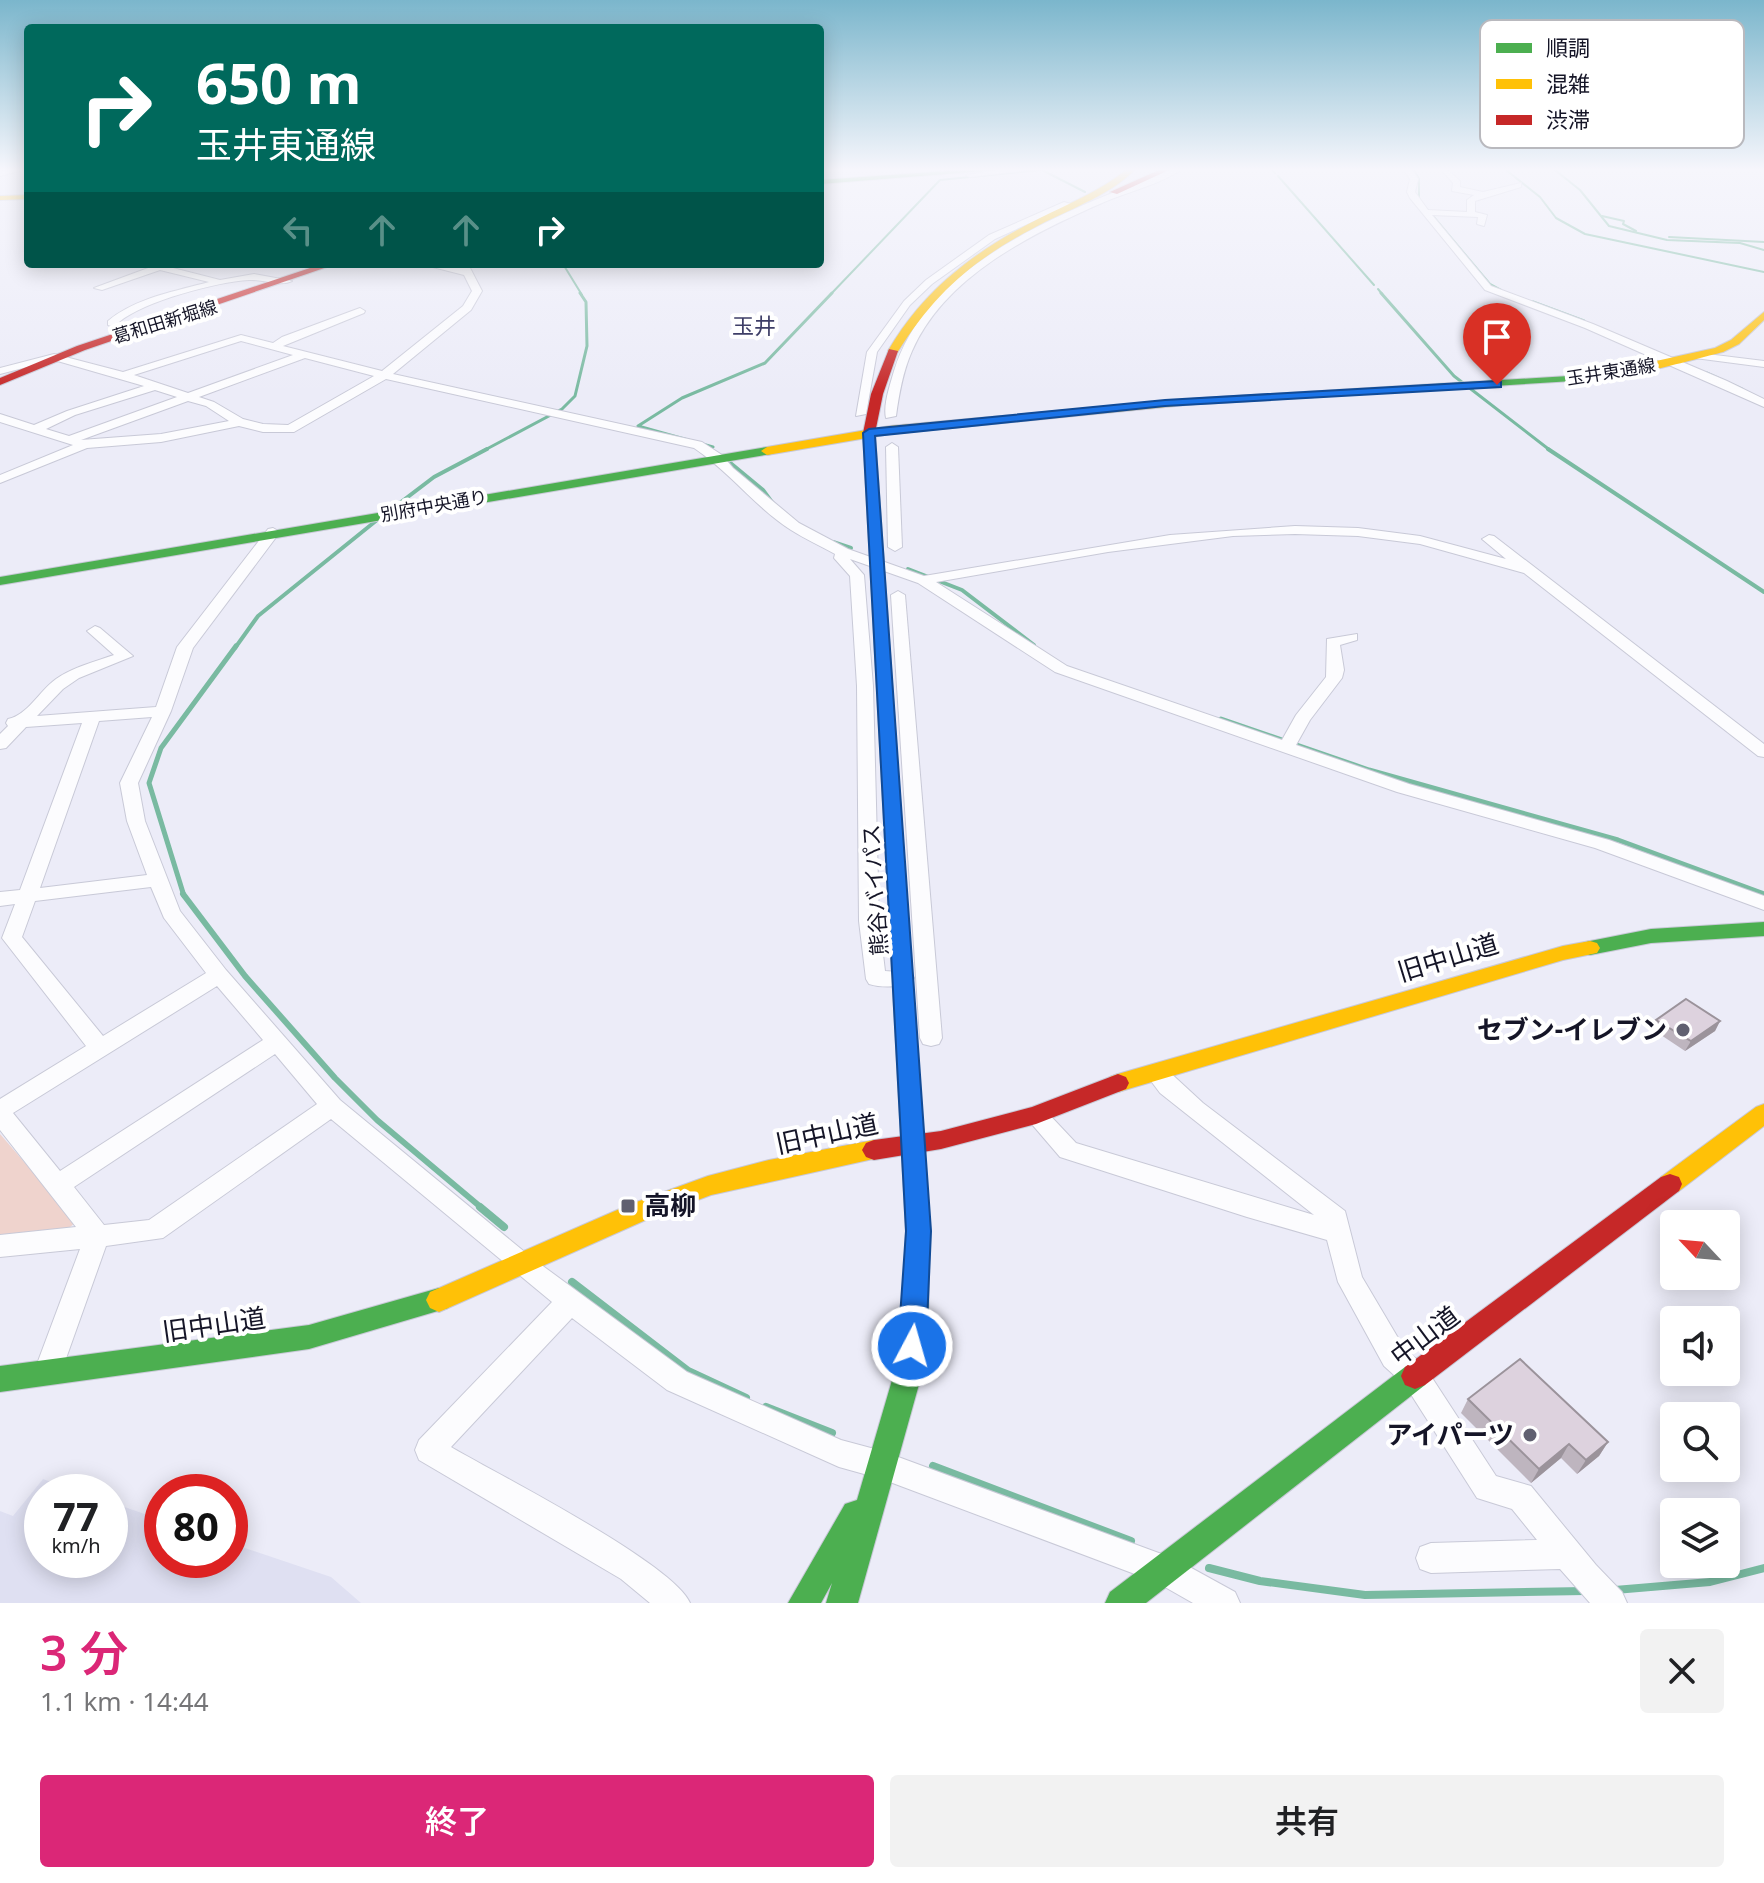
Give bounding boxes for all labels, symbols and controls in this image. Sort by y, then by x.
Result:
legend [1480,20,1744,148]
text: 順調 [1546,32,1590,62]
text: 650 m [196,44,361,120]
icon: right [64,56,168,160]
text: 混雑 [1546,68,1590,98]
text: 渋滞 [1546,104,1590,134]
text: 玉井東通線 [196,120,376,169]
icon: left [276,208,320,252]
icon: ahead [360,208,404,252]
icon: ahead [444,208,488,252]
icon: right [528,208,572,252]
street label: 葛和田新堀線 [110,294,220,348]
pin [1463,303,1531,385]
district label: 玉井 [732,310,776,340]
icon: arrive [1475,315,1519,359]
street label: 玉井東通線 [1565,352,1657,390]
street label: 別府中央通り [379,484,489,526]
street label: 熊谷バイパス [854,823,894,957]
street label: 旧中山道 [1393,925,1503,989]
place label: セブン-イレブン [1477,1011,1667,1047]
marker: セブン-イレブン [1674,1021,1692,1039]
street label: 旧中山道 [772,1105,881,1161]
place label: 高柳 [644,1187,696,1223]
marker: 高柳 [619,1197,637,1215]
north arrow [1660,1210,1740,1290]
map controls [1660,1210,1740,1578]
street label: 中山道 [1382,1297,1466,1373]
street label: 旧中山道 [160,1299,268,1349]
position arrow [870,1304,954,1388]
button: sound [1660,1306,1740,1386]
button: search [1660,1402,1740,1482]
place label: アイパーツ [1386,1416,1514,1452]
marker: アイパーツ [1521,1426,1539,1444]
speed limit sign: 80 [144,1474,248,1578]
text: 77 [53,1488,99,1543]
button: layers [1660,1498,1740,1578]
text: km/h [51,1532,101,1559]
text: 3 分 [40,1620,128,1685]
button: close [1640,1629,1724,1713]
text: 1.1 km · 14:44 [40,1683,209,1719]
button: 終了 [40,1775,874,1867]
button: 共有 [890,1775,1724,1867]

